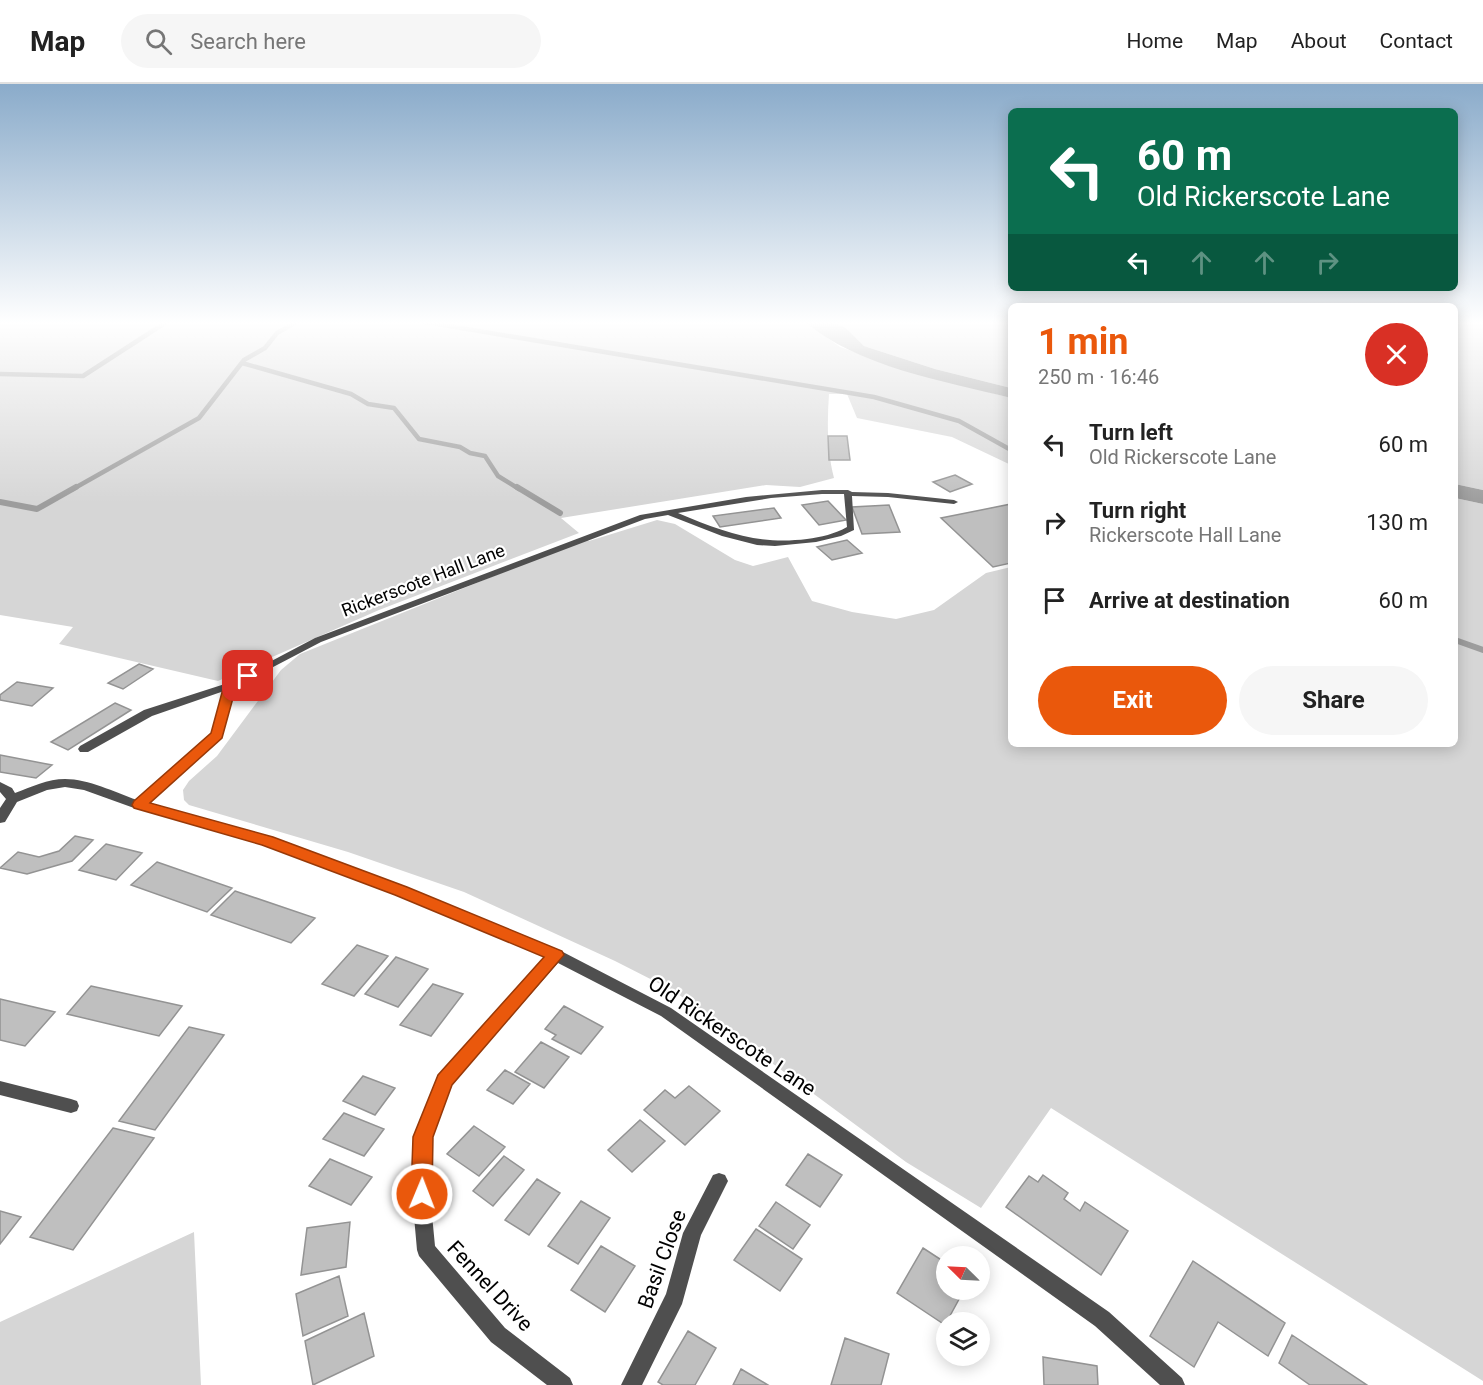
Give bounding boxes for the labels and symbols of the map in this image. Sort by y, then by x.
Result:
street label: Rickerscote Hall Lane [338,539,508,621]
pin [222,650,273,701]
street label: Old Rickerscote Lane [644,971,820,1101]
position arrow [390,1162,454,1226]
street label: Basil Close [633,1206,691,1312]
street label: Fennel Drive [442,1236,538,1336]
north arrow [936,1246,990,1300]

